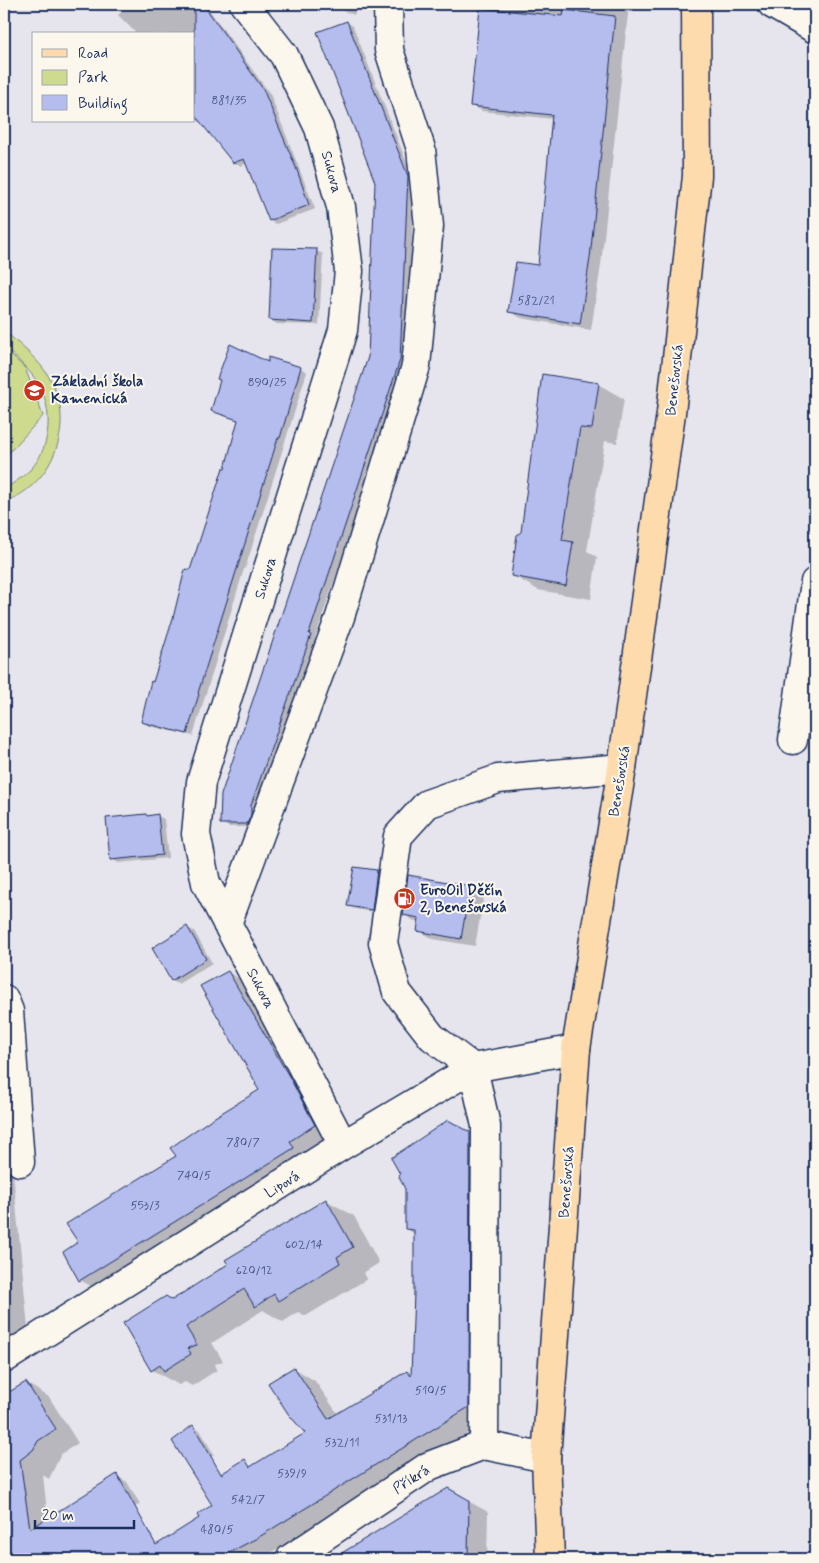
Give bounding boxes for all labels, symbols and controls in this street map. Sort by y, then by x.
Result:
legend [32,32,195,122]
text: Road [78,44,108,64]
text: Park [78,68,108,88]
house number: 881/35 [211,93,247,109]
text: Building [78,94,128,115]
street label: Sukova [316,149,346,196]
house number: 582/21 [517,293,555,309]
street label: Benešovská [661,343,689,417]
place label: Základní škola Kamenická [51,372,143,409]
house number: 890/25 [248,375,286,391]
school or university icon: Základní škola Kamenická [23,378,47,402]
street label: Sukova [250,555,282,602]
street label: Benešovská [604,744,635,818]
place label: EuroOil Děčín 2, Benešovská [420,881,507,918]
fuel station icon: EuroOil Děčín 2, Benešovská [392,887,416,911]
street label: Sukova [241,965,279,1012]
house number: 780/7 [226,1135,260,1151]
street label: Benešovská [555,1145,579,1219]
street label: Lipová [261,1166,304,1203]
house number: 740/5 [177,1168,211,1184]
house number: 553/3 [130,1198,160,1214]
house number: 602/14 [285,1237,323,1253]
house number: 620/12 [236,1263,272,1279]
house number: 510/5 [415,1383,447,1399]
house number: 531/13 [375,1411,407,1427]
house number: 532/11 [324,1435,360,1451]
street label: Příkrá [389,1460,434,1499]
house number: 539/9 [277,1466,307,1482]
house number: 542/7 [231,1492,265,1508]
scale bar [35,1498,134,1530]
text: 20 m [42,1506,74,1526]
house number: 480/5 [200,1522,234,1538]

